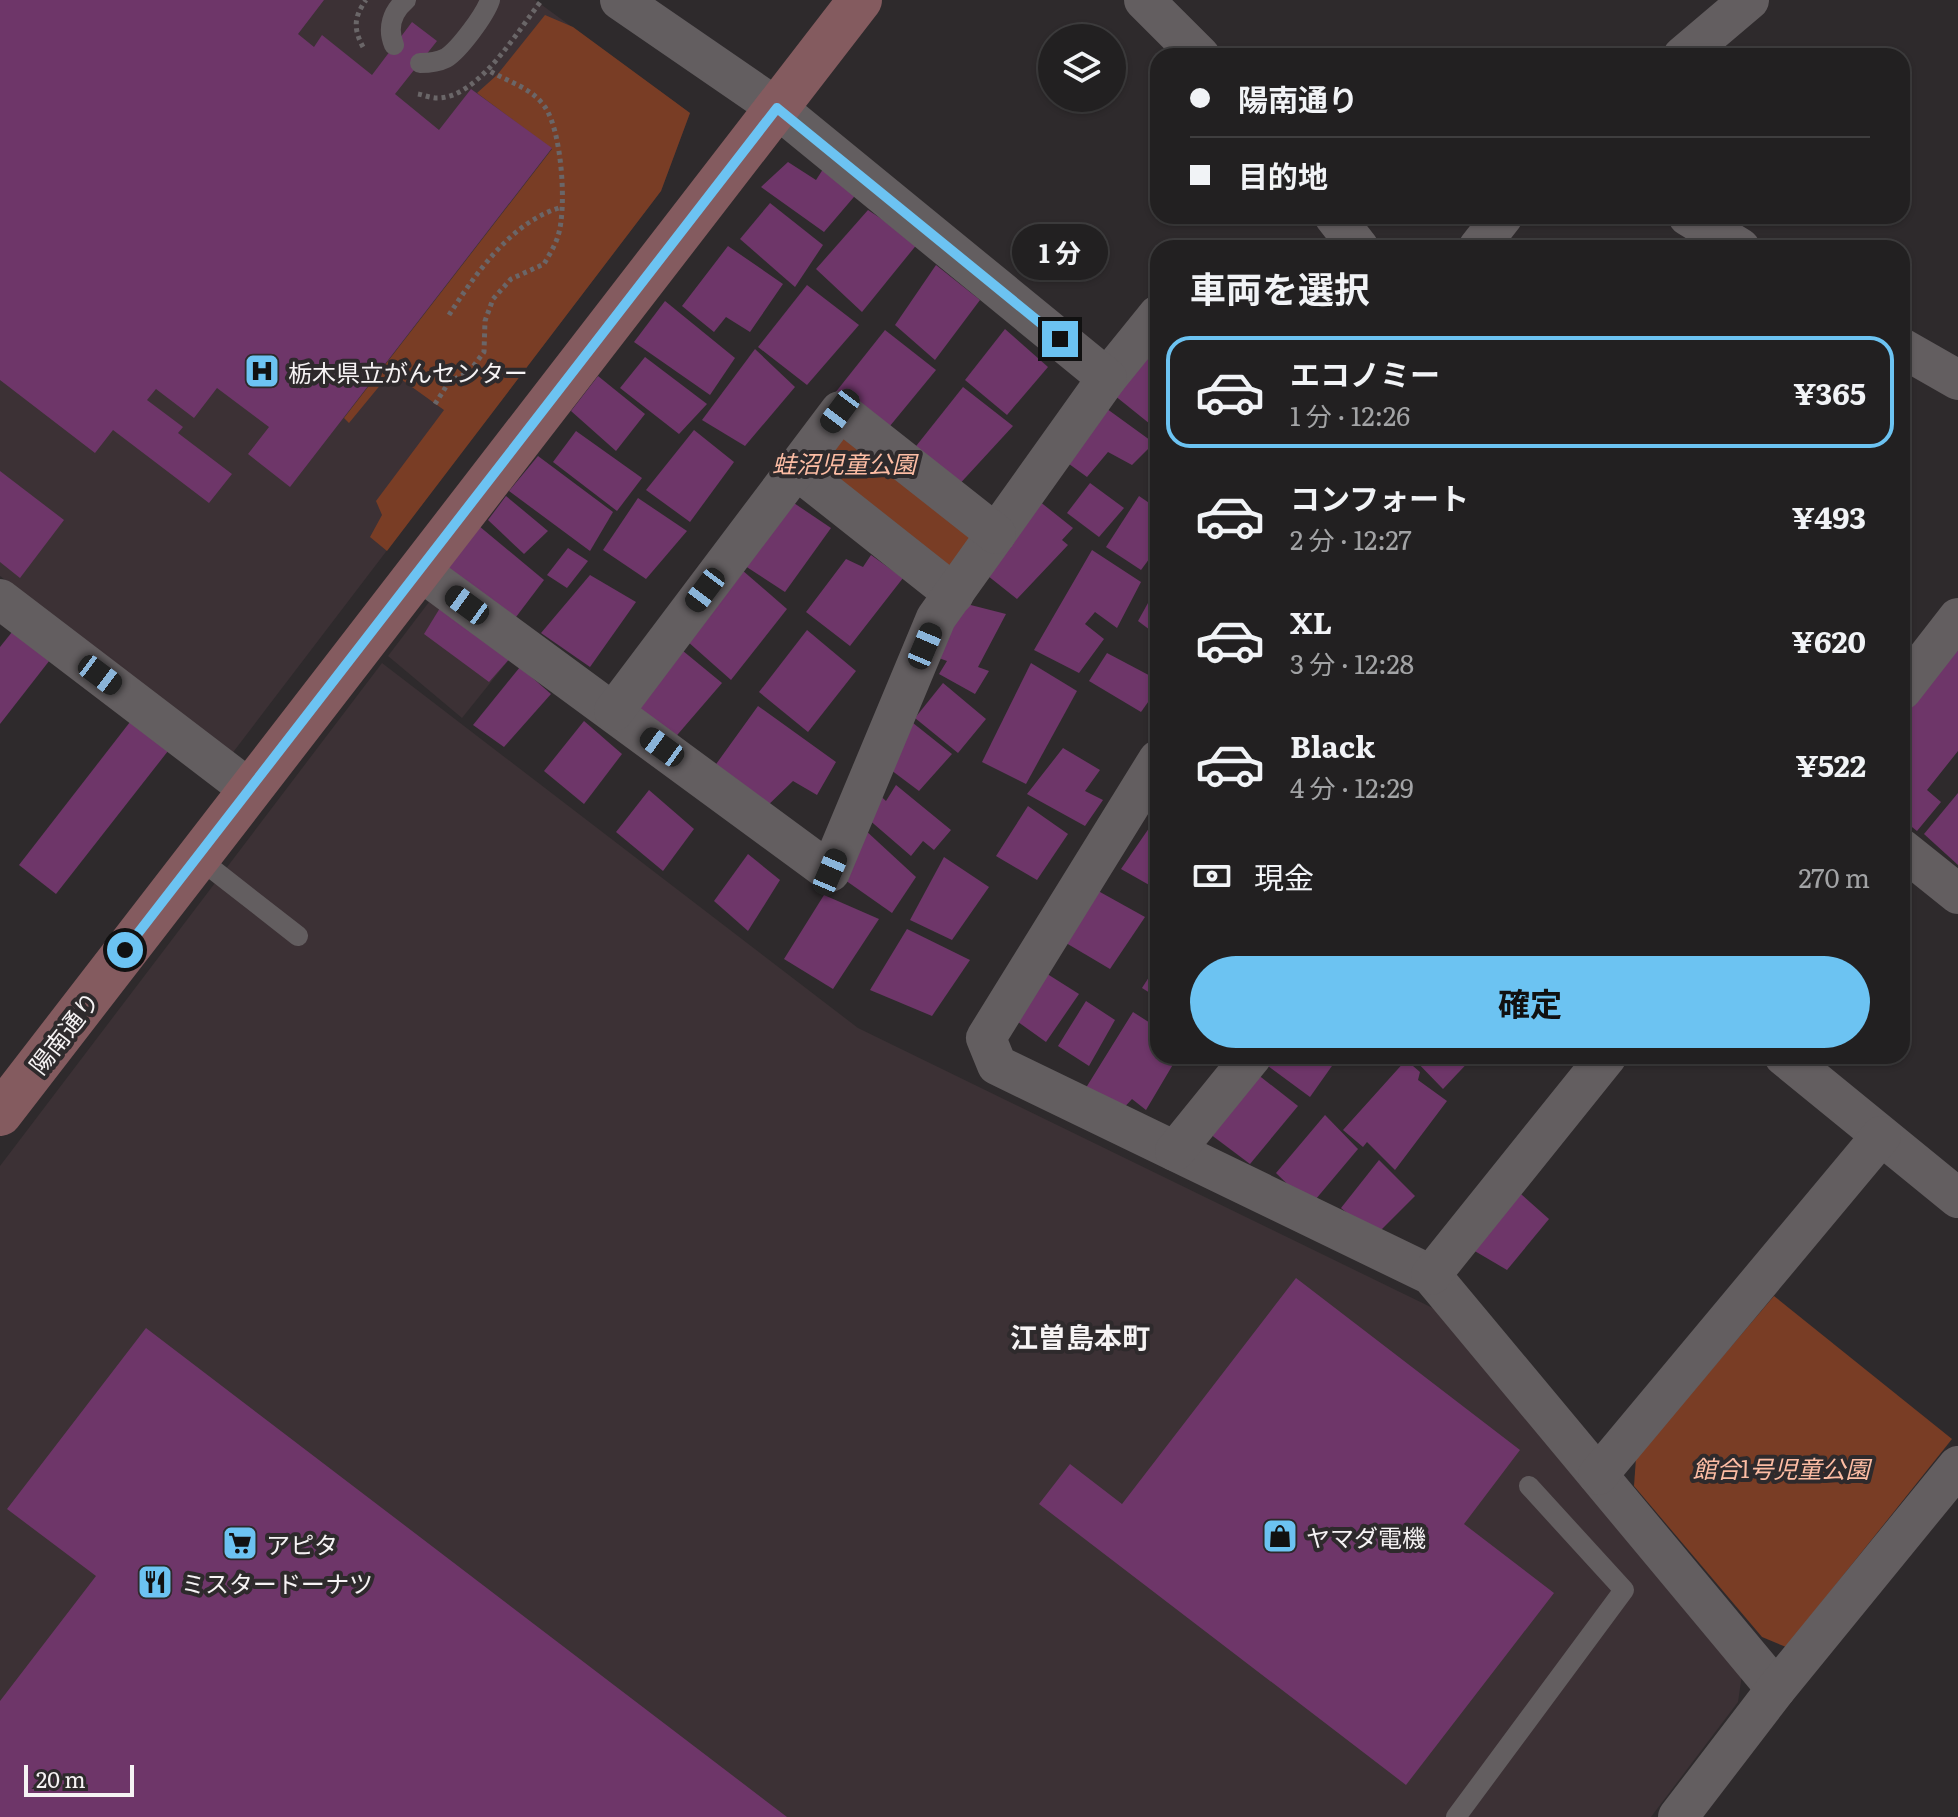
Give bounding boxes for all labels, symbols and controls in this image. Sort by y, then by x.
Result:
map controls [1038,24,1126,112]
button: layers [1038,24,1126,112]
text: 陽南通り [1238,76,1358,120]
text: 目的地 [1238,153,1328,197]
callout: 1 分 [1012,223,1108,279]
text: 1 分 [1039,232,1081,271]
text: 車両を選択 [1190,261,1370,314]
route end [1042,321,1078,357]
text: エコノミー [1290,351,1440,395]
hospital icon: 栃木県立がんセンター [243,352,281,390]
place label: 栃木県立がんセンター [288,354,528,389]
icon: car [1194,356,1266,428]
text: ¥365 [1793,370,1866,414]
car [816,385,864,437]
text: 1 分 · 12:26 [1290,395,1410,434]
park label: 蛙沼児童公園 [772,445,919,480]
text: コンフォート [1290,475,1469,519]
icon: car [1194,480,1266,552]
text: ¥493 [1792,494,1866,538]
text: 2 分 · 12:27 [1290,519,1412,558]
car [681,564,729,616]
car [441,581,493,629]
text: XL [1290,599,1332,643]
icon: car [1194,604,1266,676]
text: ¥620 [1792,618,1866,662]
car [905,619,945,673]
text: 3 分 · 12:28 [1290,643,1414,682]
car [74,651,126,699]
car [636,723,688,771]
text: Black [1290,723,1375,767]
icon: car [1194,728,1266,800]
text: ¥522 [1795,742,1866,786]
text: 4 分 · 12:29 [1290,767,1414,806]
car [810,845,850,899]
icon: cash [1190,854,1234,898]
text: 現金 [1254,854,1314,898]
text: 270 m [1798,857,1870,896]
route start [107,932,143,968]
button: 確定 [1190,956,1870,1048]
street label: 陽南通り [20,983,106,1081]
district label: 江曽島本町 [1010,1315,1150,1357]
park label: 館合1号児童公園 [1692,1450,1873,1485]
shop icon: ヤマダ電機 [1261,1517,1299,1555]
place label: ヤマダ電機 [1306,1519,1426,1554]
supermarket icon: アピタ [221,1524,259,1562]
place label: アピタ [266,1526,338,1561]
restaurant icon: ミスタードーナツ [136,1563,174,1601]
place label: ミスタードーナツ [181,1565,373,1600]
scale bar [24,1761,134,1797]
text: 20 m [36,1762,86,1795]

